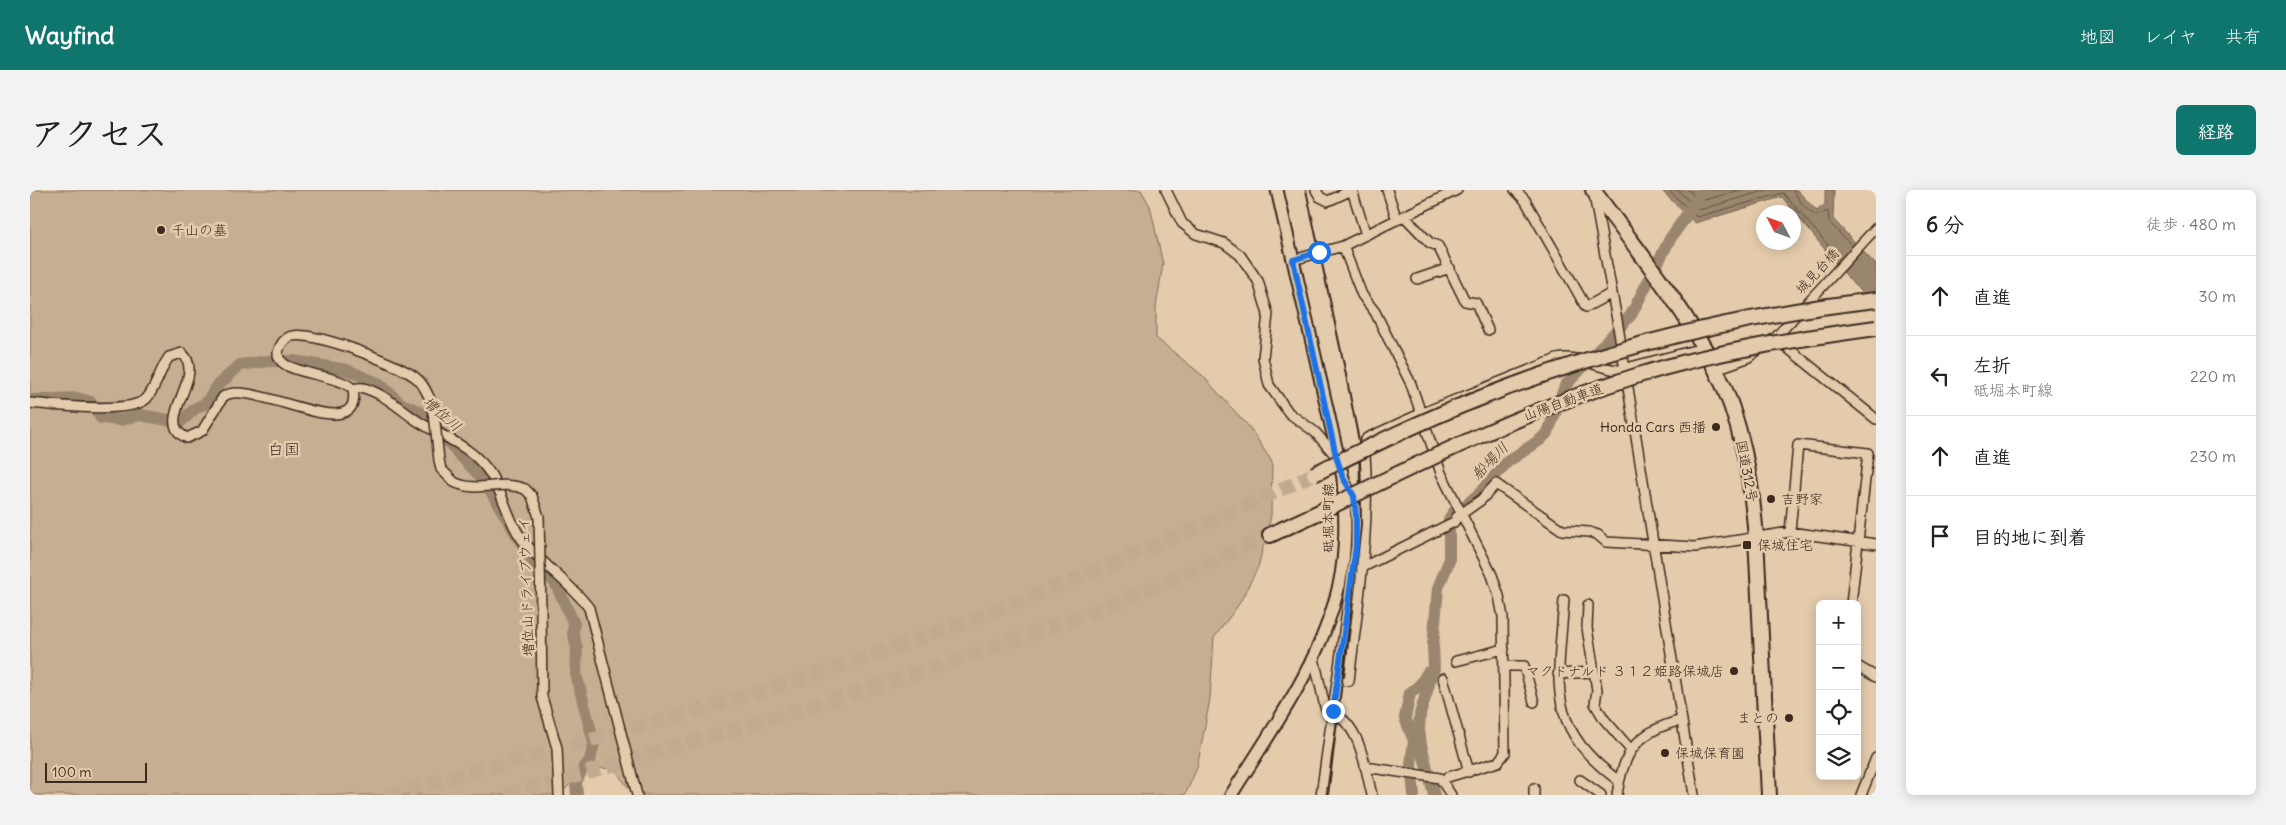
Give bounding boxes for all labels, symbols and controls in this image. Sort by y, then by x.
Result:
text: Wayfind [25,20,114,50]
text: 地図 [2080,25,2116,48]
text: レイヤ [2144,25,2197,48]
text: 共有 [2225,25,2261,48]
button: 経路 [2176,105,2256,155]
text: アクセス [30,111,168,155]
north arrow [1756,205,1801,250]
text: 6 分 [1926,211,1964,238]
text: 徒歩 · 480 m [2146,214,2236,234]
place label: 千山の墓 [171,221,227,239]
marker: 千山の墓 [155,224,167,236]
route start [1308,241,1331,264]
street label: 城見台橋 [1791,244,1843,298]
icon: ahead [1926,282,1954,310]
text: 直進 [1973,285,2011,309]
text: 30 m [2199,286,2236,306]
text: 左折 [1973,353,2011,377]
icon: left [1926,362,1954,390]
text: 220 m [2190,366,2236,386]
street label: 山陽自動車道 [1520,379,1606,425]
text: 砥堀本町線 [1973,380,2053,400]
water label: 増位川 [419,392,466,436]
place label: Honda Cars 西播 [1600,418,1706,436]
marker: Honda Cars 西播 [1710,421,1722,433]
water label: 船場川 [1467,438,1512,483]
street label: 国道312号 [1732,438,1762,504]
district label: 白国 [268,439,300,459]
icon: ahead [1926,442,1954,470]
text: 直進 [1973,445,2011,469]
text: 230 m [2190,446,2236,466]
street label: 砥堀本町線 [1319,483,1337,553]
place label: 吉野家 [1781,490,1823,508]
marker: 吉野家 [1765,493,1777,505]
street label: 増位山ドライブウェイ [515,517,537,657]
icon: arrive [1926,522,1954,550]
text: 目的地に到着 [1973,525,2087,549]
place label: 保城住宅 [1757,536,1813,554]
marker: 保城住宅 [1741,539,1753,551]
map controls [1816,600,1861,780]
button: + [1816,600,1861,645]
button: − [1816,645,1861,690]
place label: マクドナルド ３１２姫路保城店 [1526,662,1724,680]
marker: マクドナルド ３１２姫路保城店 [1728,665,1740,677]
button: locate [1816,690,1861,735]
route end [1322,700,1345,723]
place label: まとの [1737,709,1779,727]
marker: まとの [1783,712,1795,724]
button: layers [1816,735,1861,780]
place label: 保城保育園 [1675,744,1745,762]
marker: 保城保育園 [1659,747,1671,759]
scale bar [45,760,148,783]
text: 100 m [52,763,92,781]

